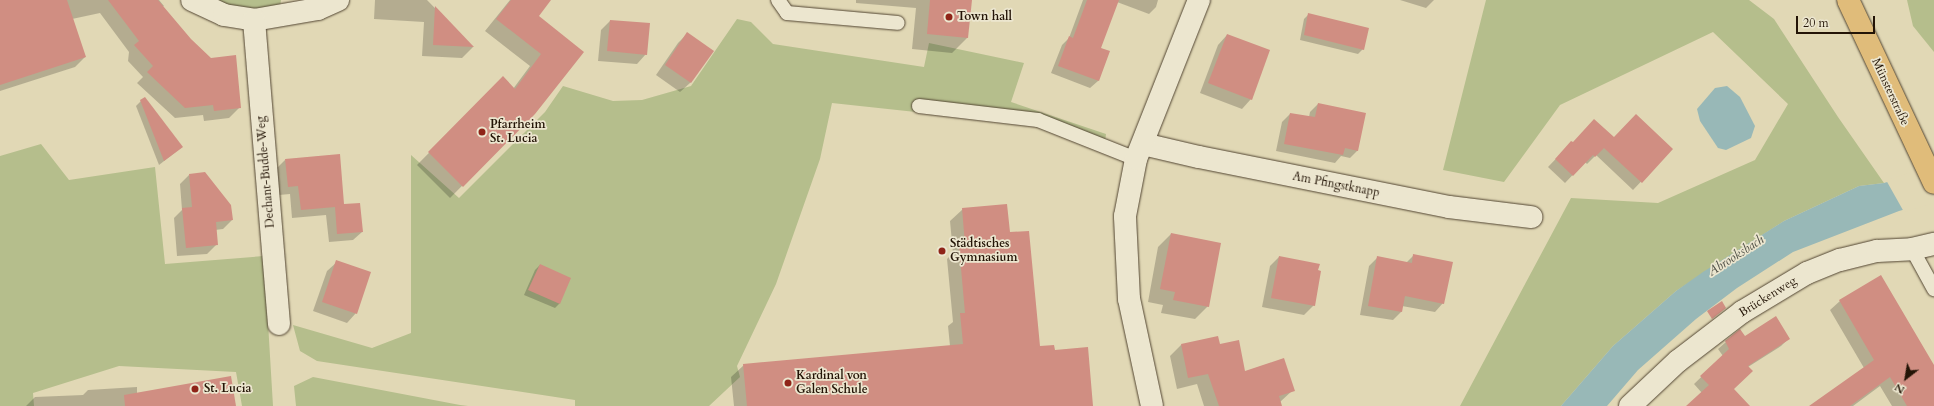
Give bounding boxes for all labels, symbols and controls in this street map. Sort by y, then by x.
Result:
scale bar [1798,8,1877,34]
place label: Town hall [957,10,1012,24]
marker: Town hall [944,12,954,22]
text: 20 m [1803,15,1829,31]
street label: Münsterstraße [1868,56,1912,128]
street label: Dechant-Budde-Weg [254,116,278,228]
place label: Pfarrheim St. Lucia [490,118,546,146]
marker: Pfarrheim St. Lucia [477,127,487,137]
street label: Am Pfingstknapp [1291,170,1381,200]
water label: Abrooksbach [1705,232,1767,280]
place label: Städtisches Gymnasium [950,237,1018,265]
marker: Städtisches Gymnasium [937,246,947,256]
street label: Brückenweg [1737,274,1799,320]
north arrow [1886,358,1926,398]
place label: Kardinal von Galen Schule [796,369,868,397]
marker: Kardinal von Galen Schule [783,378,793,388]
text: N [1892,380,1908,398]
place label: St. Lucia [204,382,252,396]
marker: St. Lucia [189,383,201,395]

